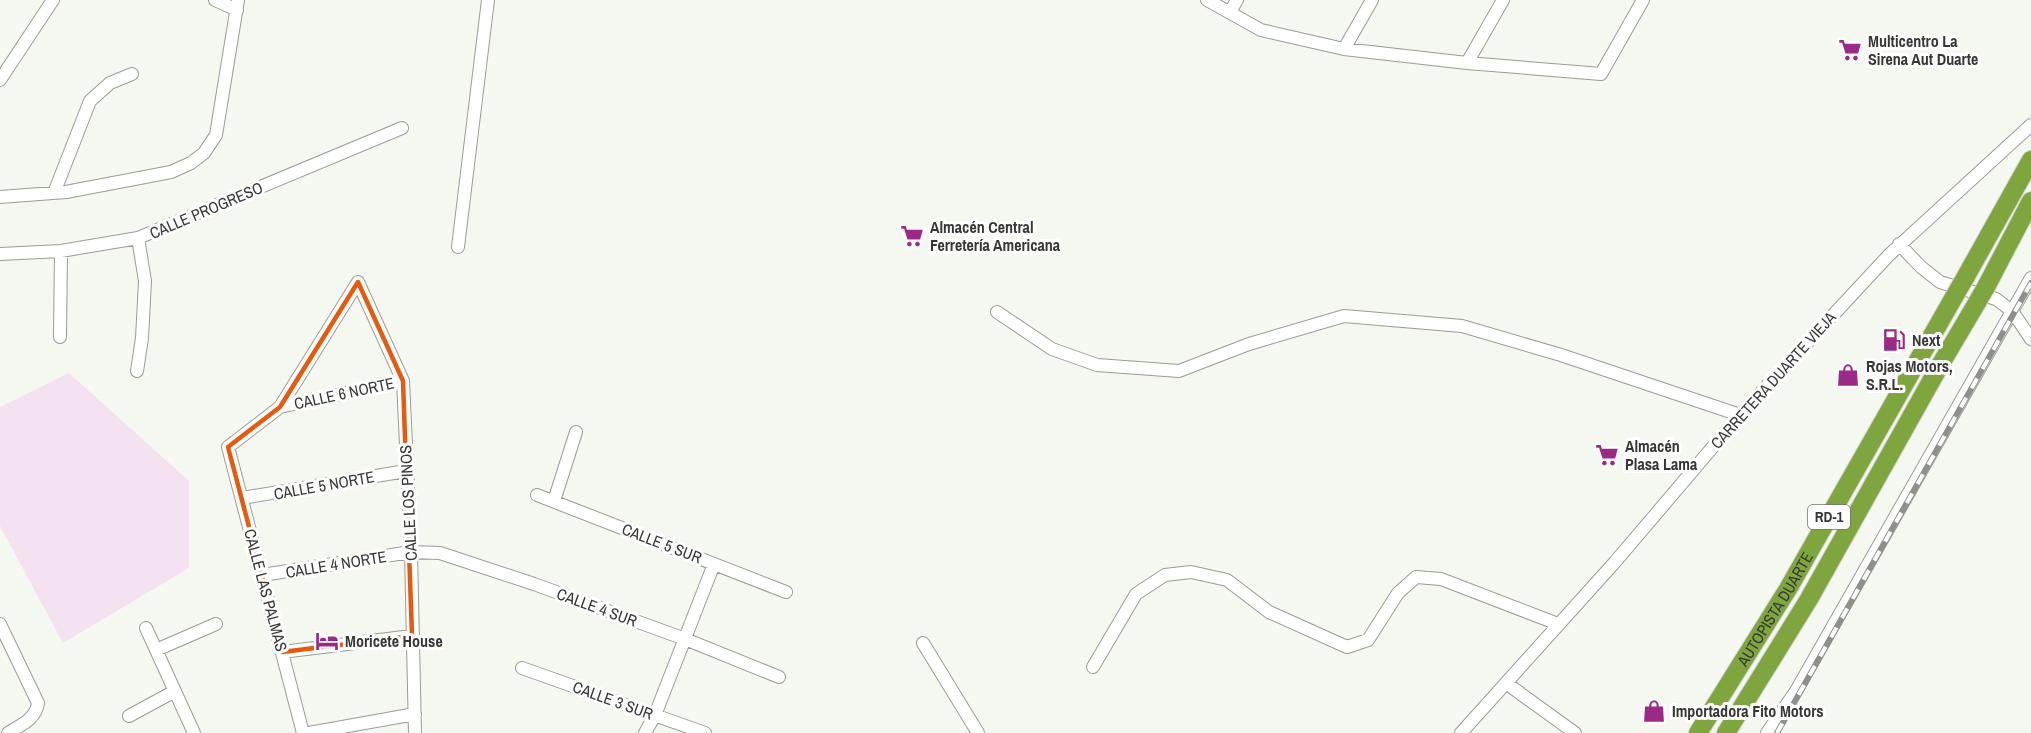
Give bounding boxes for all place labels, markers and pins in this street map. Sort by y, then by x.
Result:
place label: Multicentro La Sirena Aut Duarte [1868,30,1978,70]
supermarket icon: Multicentro La Sirena Aut Duarte [1837,37,1863,63]
place label: Almacén Central Ferretería Americana [930,216,1061,256]
supermarket icon: Almacén Central Ferretería Americana [899,223,925,249]
fuel station icon: Next [1881,327,1907,353]
place label: Next [1912,329,1941,351]
place label: Rojas Motors, S.R.L. [1866,355,1953,395]
shop icon: Rojas Motors, S.R.L. [1835,362,1861,388]
place label: Almacén Plasa Lama [1625,435,1698,475]
supermarket icon: Almacén Plasa Lama [1594,442,1620,468]
hotel icon: Moricete House [314,628,340,654]
place label: Moricete House [345,630,443,652]
shop icon: Importadora Fito Motors [1641,698,1667,724]
place label: Importadora Fito Motors [1672,700,1824,722]

